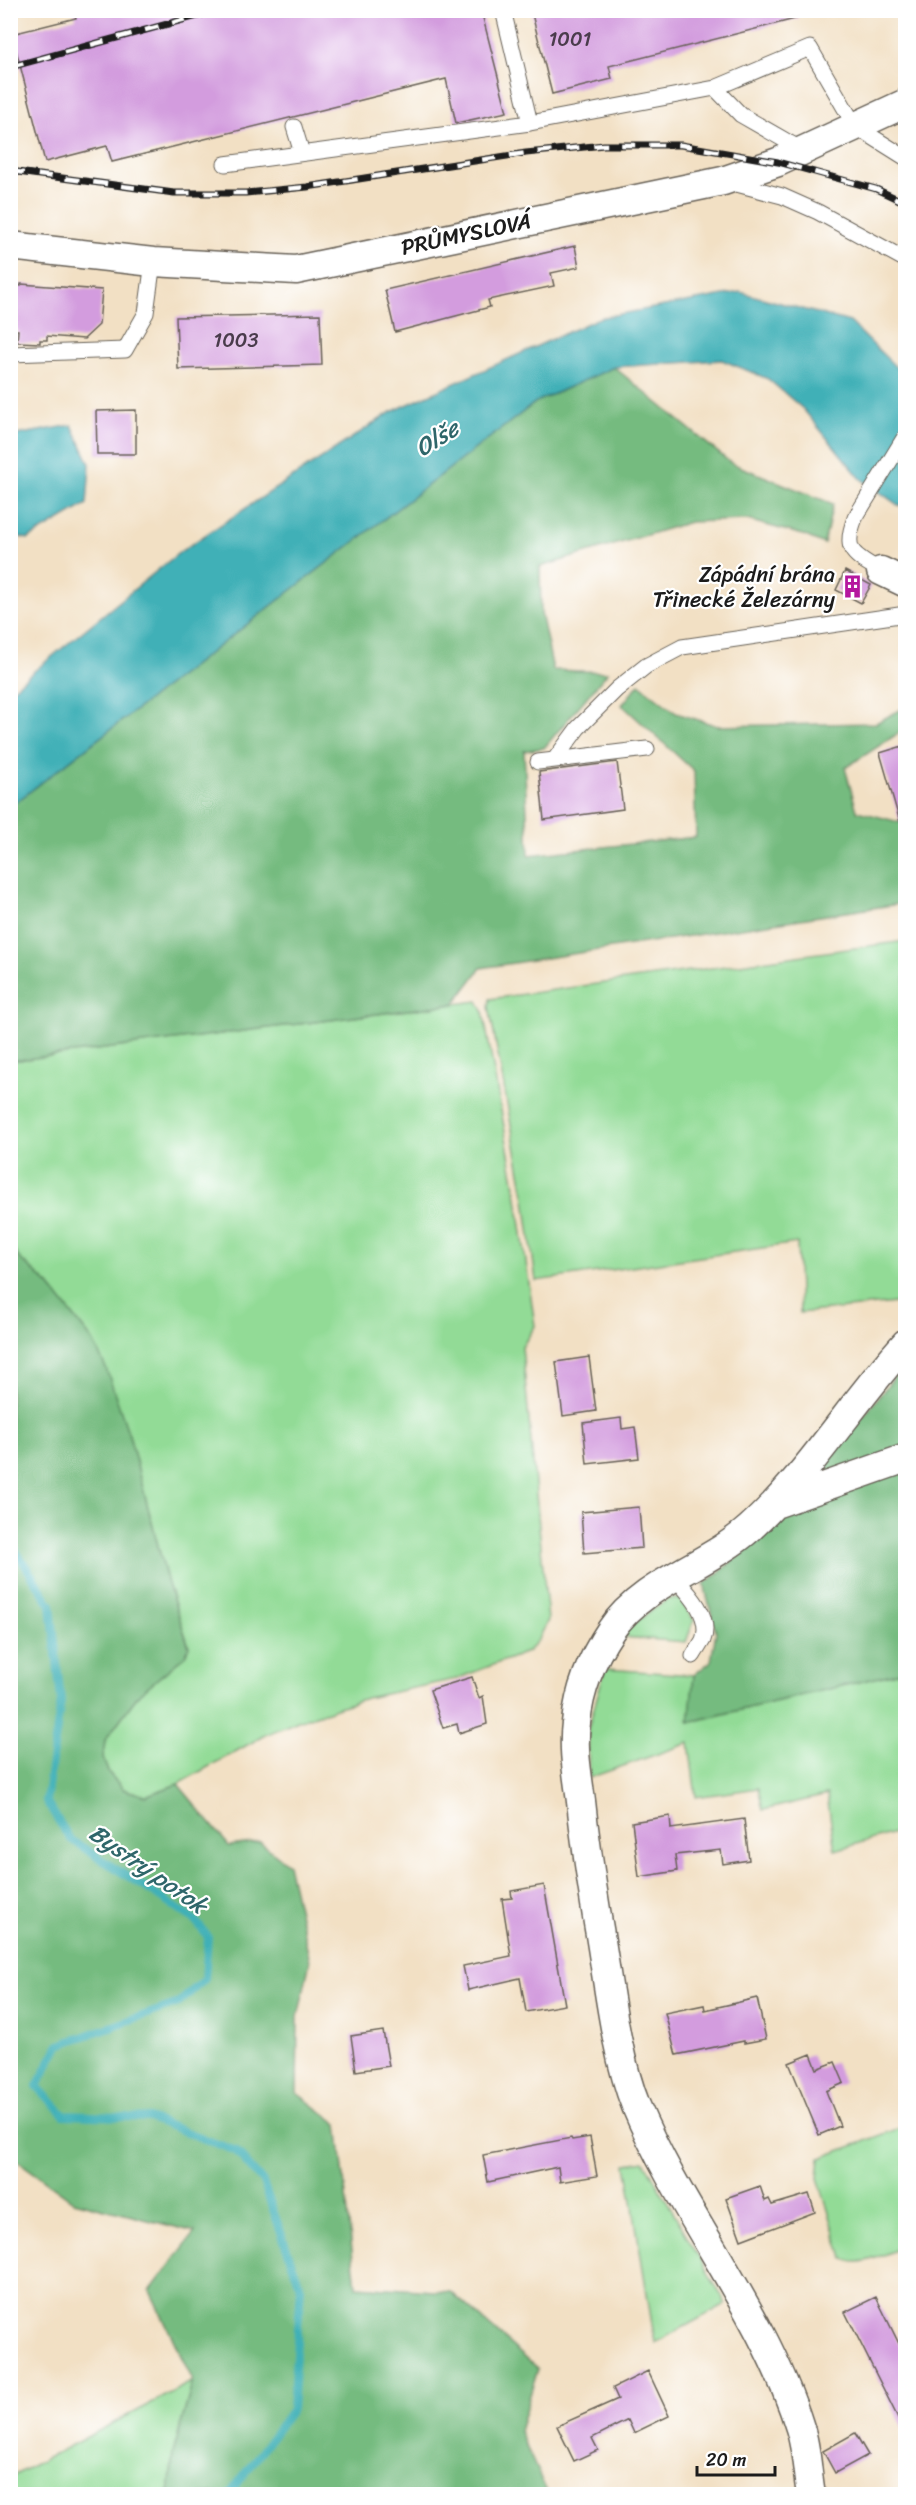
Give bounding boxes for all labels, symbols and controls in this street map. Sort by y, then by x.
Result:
house number: 1001 [549,22,591,57]
street label: PRŮMYSLOVÁ [397,201,537,267]
house number: 1003 [214,323,258,358]
water label: Olše [406,407,470,468]
place label: Zápádní brána Třinecké Železárny [653,555,836,619]
building icon: Zápádní brána Třinecké Železárny [840,574,866,600]
water label: Bystrý potok [80,1813,219,1927]
scale bar [697,2439,775,2477]
text: 20 m [706,2444,746,2476]

